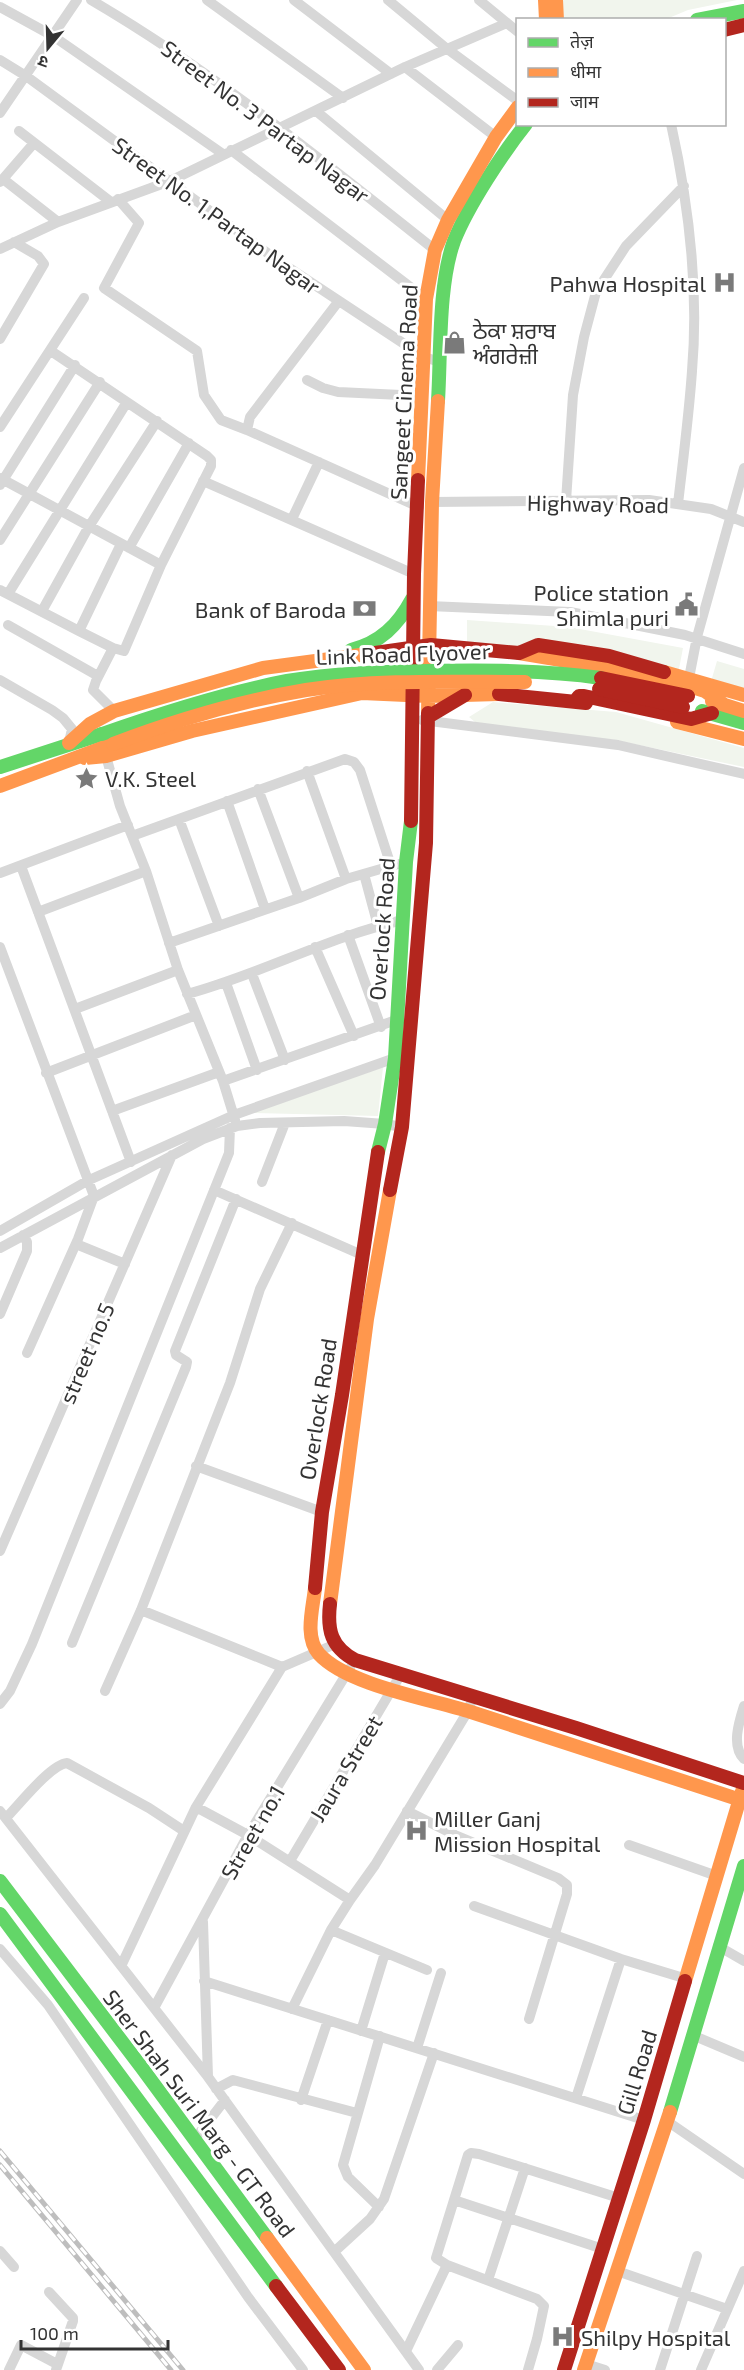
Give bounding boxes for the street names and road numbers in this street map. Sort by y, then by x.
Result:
street label: Street No. 3 Partap Nagar [157,34,375,208]
street label: Street No. 1,Partap Nagar [108,131,326,299]
street label: Sangeet Cinema Road [384,284,422,500]
street label: Highway Road [527,489,669,517]
street label: Link Road Flyover [315,637,491,669]
street label: Overlock Road [363,857,399,1001]
street label: street no.5 [53,1299,119,1407]
street label: Overlock Road [293,1336,341,1482]
street label: Jaura Street [303,1710,387,1826]
street label: Street no.1 [215,1780,289,1884]
street label: Sher Shah Suri Marg - GT Road [98,1984,302,2242]
street label: Gill Road [611,2026,661,2118]

